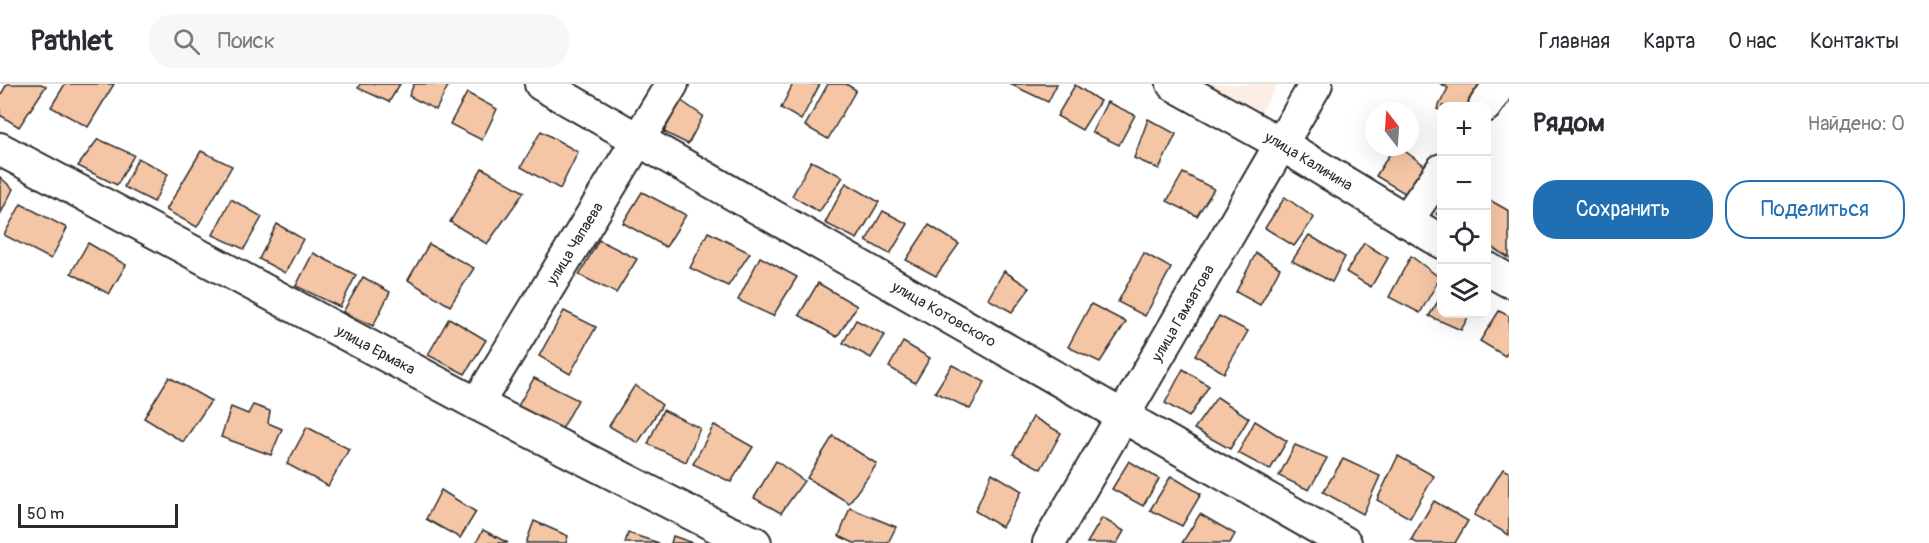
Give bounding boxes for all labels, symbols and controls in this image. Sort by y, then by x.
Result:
search box [149,14,569,68]
text: Pathlet [30,24,113,59]
icon: search [170,25,203,58]
text: Поиск [218,27,275,55]
text: Главная [1539,28,1610,55]
text: Карта [1643,28,1695,55]
text: О нас [1728,28,1777,55]
text: Контакты [1810,28,1899,55]
north arrow [1365,102,1419,156]
map controls [1437,102,1491,318]
button: + [1437,102,1491,156]
text: Рядом [1533,107,1605,139]
text: Найдено: 0 [1808,111,1905,136]
street label: улица Калинина [1260,127,1356,195]
button: − [1437,156,1491,210]
button: Сохранить [1533,180,1713,239]
button: Поделиться [1725,180,1905,239]
street label: улица Чапаева [542,199,607,289]
button: locate [1437,210,1491,264]
street label: улица Гамзатова [1147,261,1218,366]
button: layers [1437,264,1491,318]
street label: улица Котовского [888,276,999,351]
street label: улица Ермака [332,320,419,379]
scale bar [18,501,178,528]
text: 50 m [27,504,64,524]

